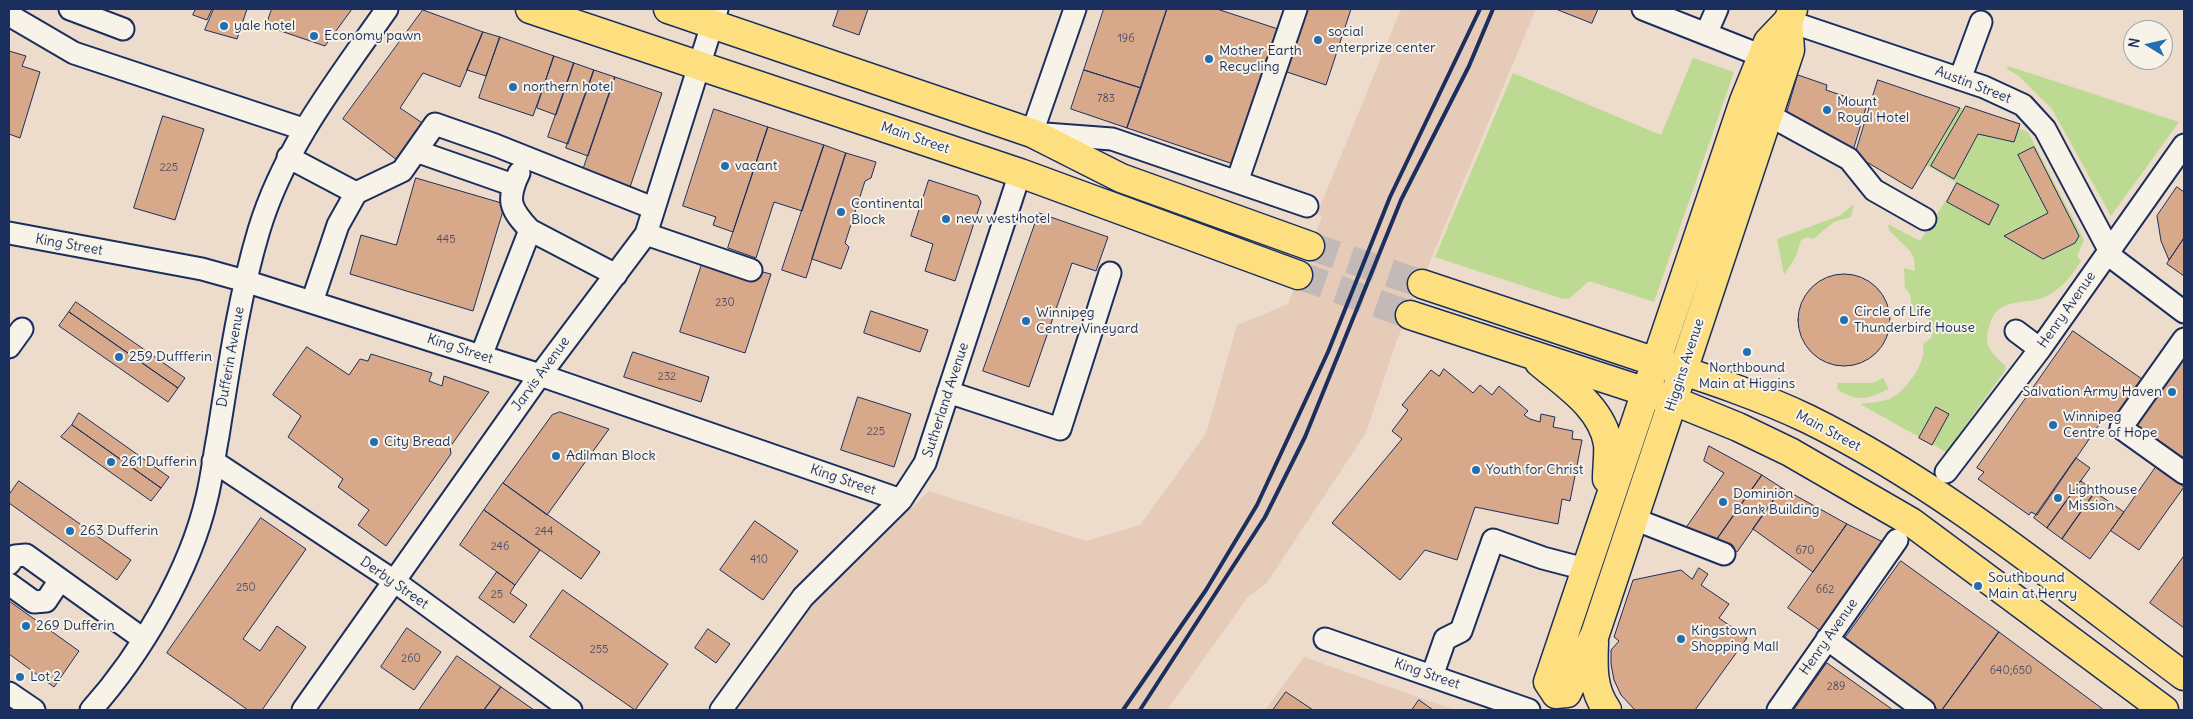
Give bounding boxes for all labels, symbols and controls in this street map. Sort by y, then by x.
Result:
place label: yale hotel [234,18,295,34]
marker: yale hotel [218,20,230,32]
north arrow [2123,20,2173,70]
place label: social enterprize center [1328,24,1436,56]
place label: Economy pawn [324,28,421,44]
marker: Economy pawn [308,30,320,42]
house number: 196 [1117,32,1135,46]
marker: social enterprize center [1312,34,1324,46]
text: N [2125,37,2144,49]
place label: Mother Earth Recycling [1219,43,1302,75]
marker: Mother Earth Recycling [1203,53,1215,65]
street label: Austin Street [1933,63,2013,107]
place label: northern hotel [523,79,613,95]
marker: northern hotel [507,81,519,93]
house number: 783 [1097,92,1115,106]
place label: Mount Royal Hotel [1837,94,1909,126]
marker: Mount Royal Hotel [1821,104,1833,116]
street label: Main Street [879,118,951,158]
place label: vacant [735,158,777,174]
marker: vacant [719,160,731,172]
house number: 225 [160,161,178,175]
place label: Continental Block [851,196,923,228]
marker: Continental Block [835,206,847,218]
place label: new west hotel [956,211,1050,227]
marker: new west hotel [940,213,952,225]
street label: King Street [34,231,104,259]
house number: 445 [436,233,456,247]
street label: Henry Avenue [2034,269,2100,351]
house number: 230 [715,296,735,310]
place label: Circle of Life Thunderbird House [1854,304,1975,336]
street label: Dufferin Avenue [214,305,248,409]
place label: Winnipeg Centre Vineyard [1036,305,1139,338]
marker: Circle of Life Thunderbird House [1838,314,1850,326]
marker: Winnipeg Centre Vineyard [1020,315,1032,327]
street label: Higgins Avenue [1662,316,1708,414]
street label: King Street [425,330,495,368]
street label: Jarvis Avenue [509,334,573,414]
street label: Sutherland Avenue [920,340,972,460]
marker: Northbound Main at Higgins [1741,346,1753,358]
place label: 259 Duffferin [129,349,212,365]
marker: 259 Duffferin [113,351,125,363]
place label: Northbound Main at Higgins [1699,360,1795,392]
house number: 232 [658,370,676,384]
place label: Salvation Army Haven [2023,384,2162,400]
marker: Salvation Army Haven [2166,386,2178,398]
street label: Main Street [1793,407,1863,455]
place label: Winnipeg Centre of Hope [2063,409,2157,442]
marker: Winnipeg Centre of Hope [2047,419,2059,431]
house number: 225 [867,425,885,439]
place label: City Bread [384,434,451,450]
marker: City Bread [368,436,380,448]
place label: Adilman Block [566,448,656,464]
marker: Adilman Block [550,450,562,462]
place label: 261 Dufferin [121,454,197,470]
marker: 261 Dufferin [105,456,117,468]
street label: King Street [808,461,878,499]
place label: Youth for Christ [1486,462,1584,478]
marker: Youth for Christ [1470,464,1482,476]
place label: Lighthouse Mission [2068,482,2137,514]
place label: Dominion Bank Building [1733,486,1820,518]
marker: Lighthouse Mission [2052,492,2064,504]
marker: Dominion Bank Building [1717,496,1729,508]
place label: 263 Dufferin [80,523,158,539]
marker: 263 Dufferin [64,525,76,537]
house number: 244 [535,525,553,539]
house number: 246 [491,540,509,554]
house number: 670 [1796,544,1814,558]
street label: Derby Street [357,553,431,613]
house number: 410 [750,553,768,567]
place label: Southbound Main at Henry [1988,570,2077,602]
marker: Southbound Main at Henry [1972,580,1984,592]
house number: 250 [236,581,256,595]
house number: 662 [1816,583,1834,597]
house number: 25 [491,588,503,602]
street label: Henry Avenue [1796,596,1862,678]
place label: 269 Dufferin [36,618,115,634]
marker: 269 Dufferin [20,620,32,632]
place label: Kingstown Shopping Mall [1691,623,1779,656]
marker: Kingstown Shopping Mall [1675,633,1687,645]
house number: 255 [590,643,608,657]
house number: 260 [401,652,421,666]
street label: King Street [1392,655,1462,693]
house number: 640;650 [1990,664,2032,678]
place label: Lot 2 [30,669,61,685]
marker: Lot 2 [14,671,26,683]
house number: 289 [1827,680,1845,694]

